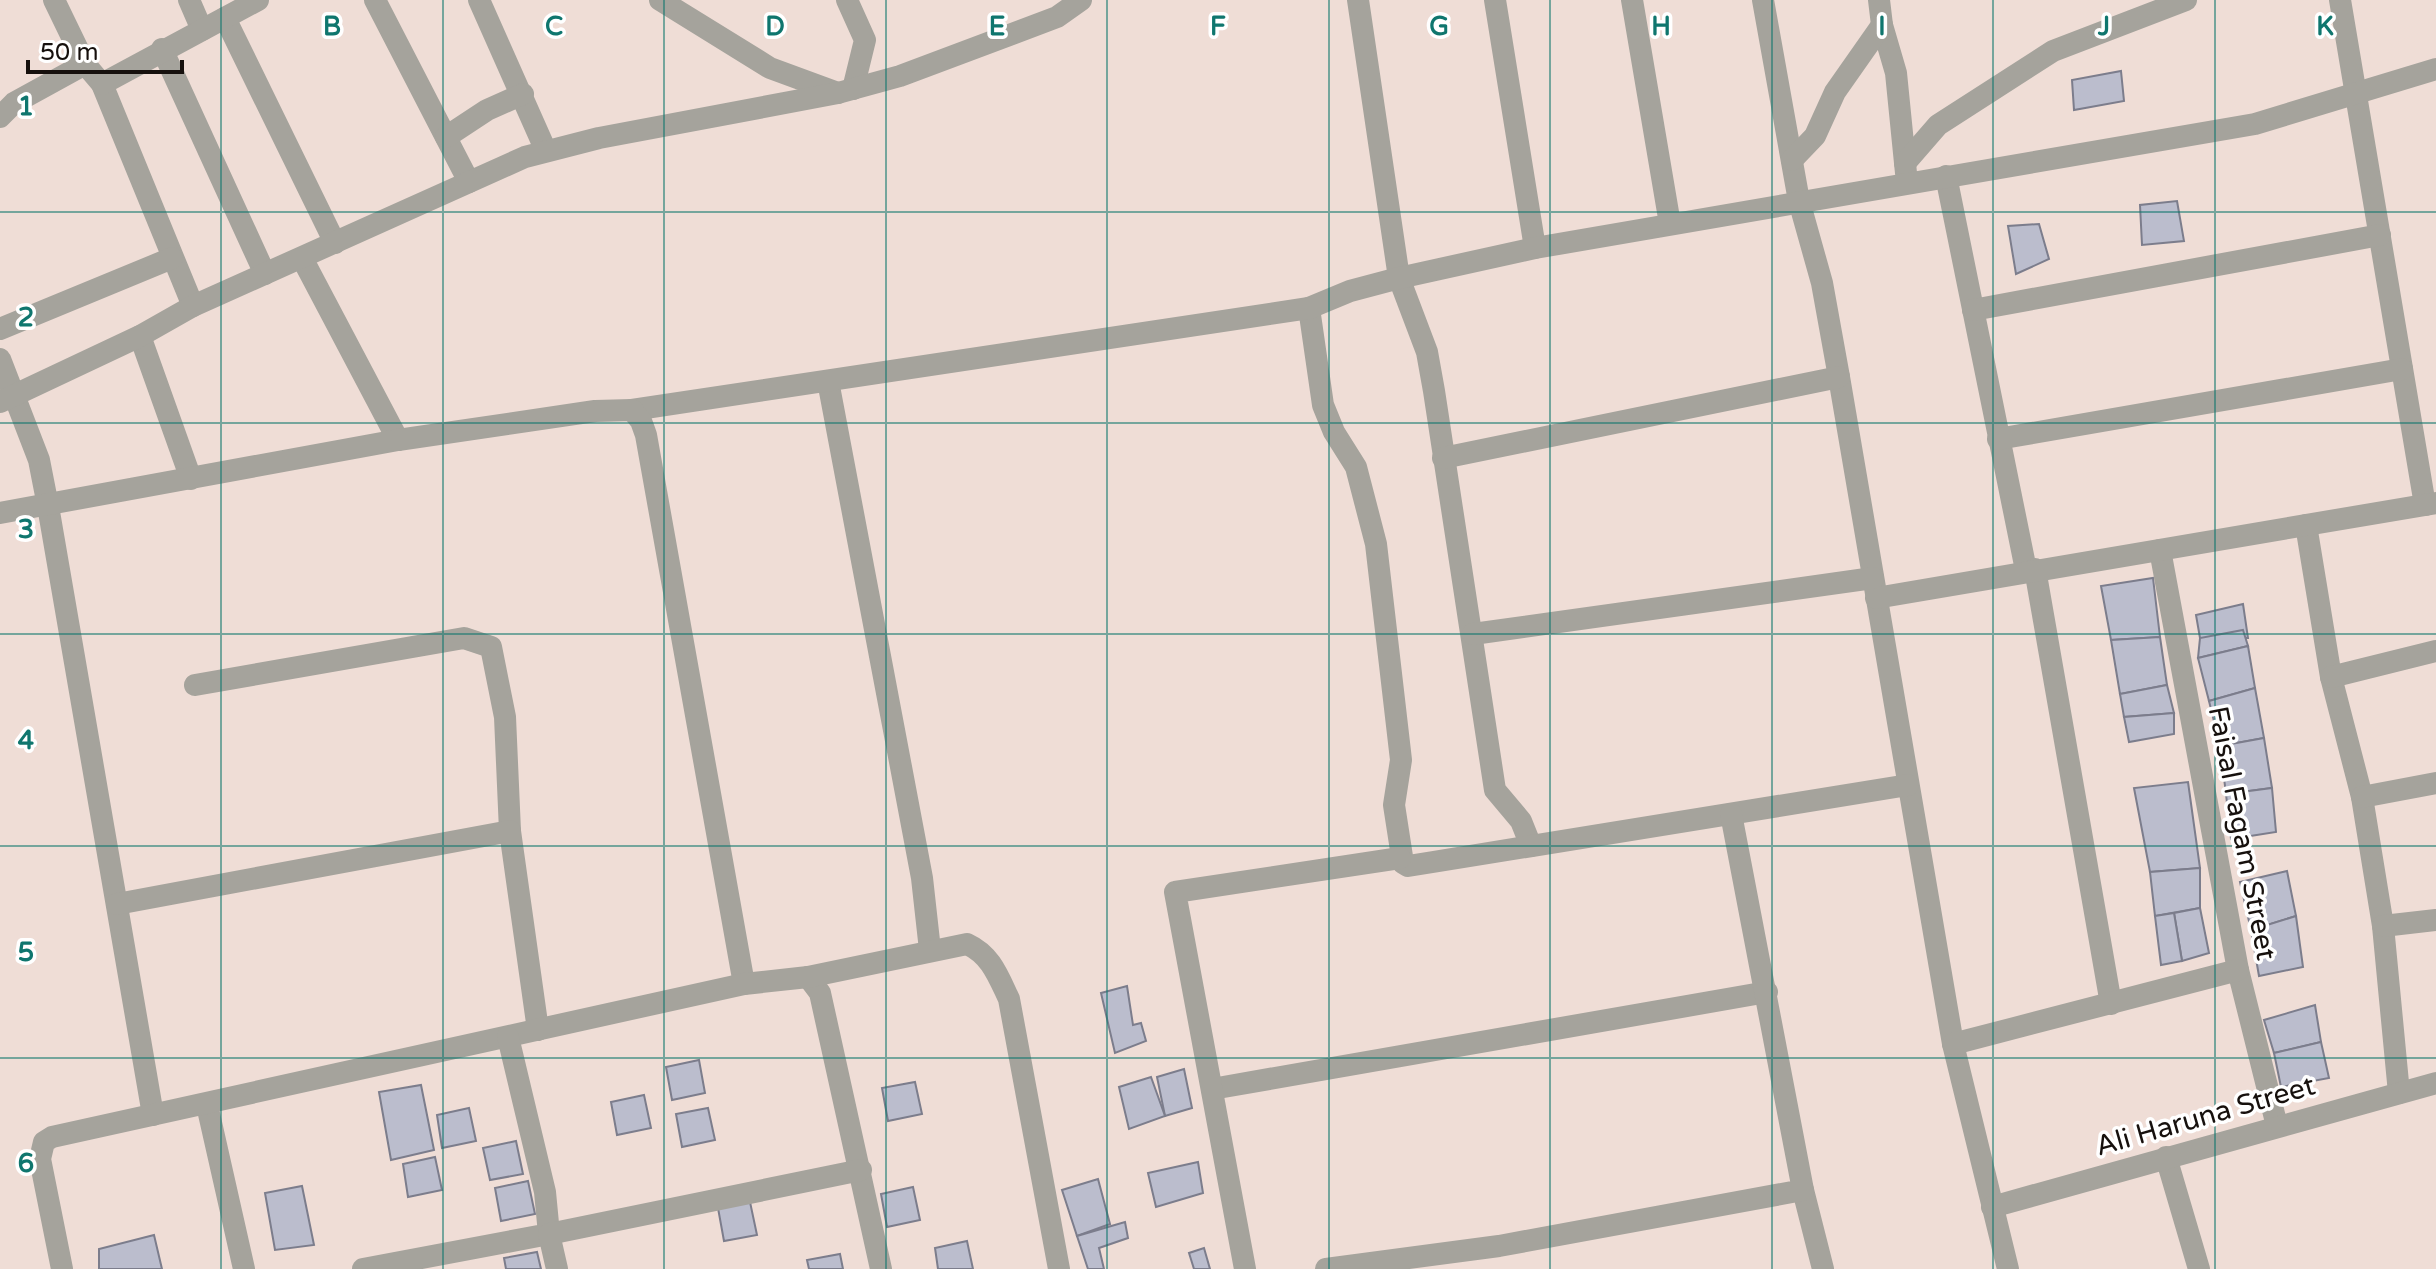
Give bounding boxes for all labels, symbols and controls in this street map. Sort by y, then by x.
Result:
text: B [323,11,341,42]
text: C [545,11,563,42]
text: D [765,11,785,42]
text: E [989,11,1005,42]
text: F [1210,11,1226,42]
text: G [1429,11,1449,42]
text: H [1651,11,1671,42]
text: I [1878,11,1886,42]
text: J [2097,11,2110,42]
text: K [2316,11,2334,42]
scale bar [28,24,182,74]
text: 50 m [40,38,98,67]
text: 1 [18,91,34,122]
text: 2 [18,302,34,333]
text: 3 [18,514,34,545]
street label: Faisal Fagam Street [2201,703,2283,963]
text: 4 [18,725,34,756]
text: 5 [18,937,34,968]
street label: Ali Haruna Street [2092,1068,2319,1164]
text: 6 [18,1148,34,1179]

